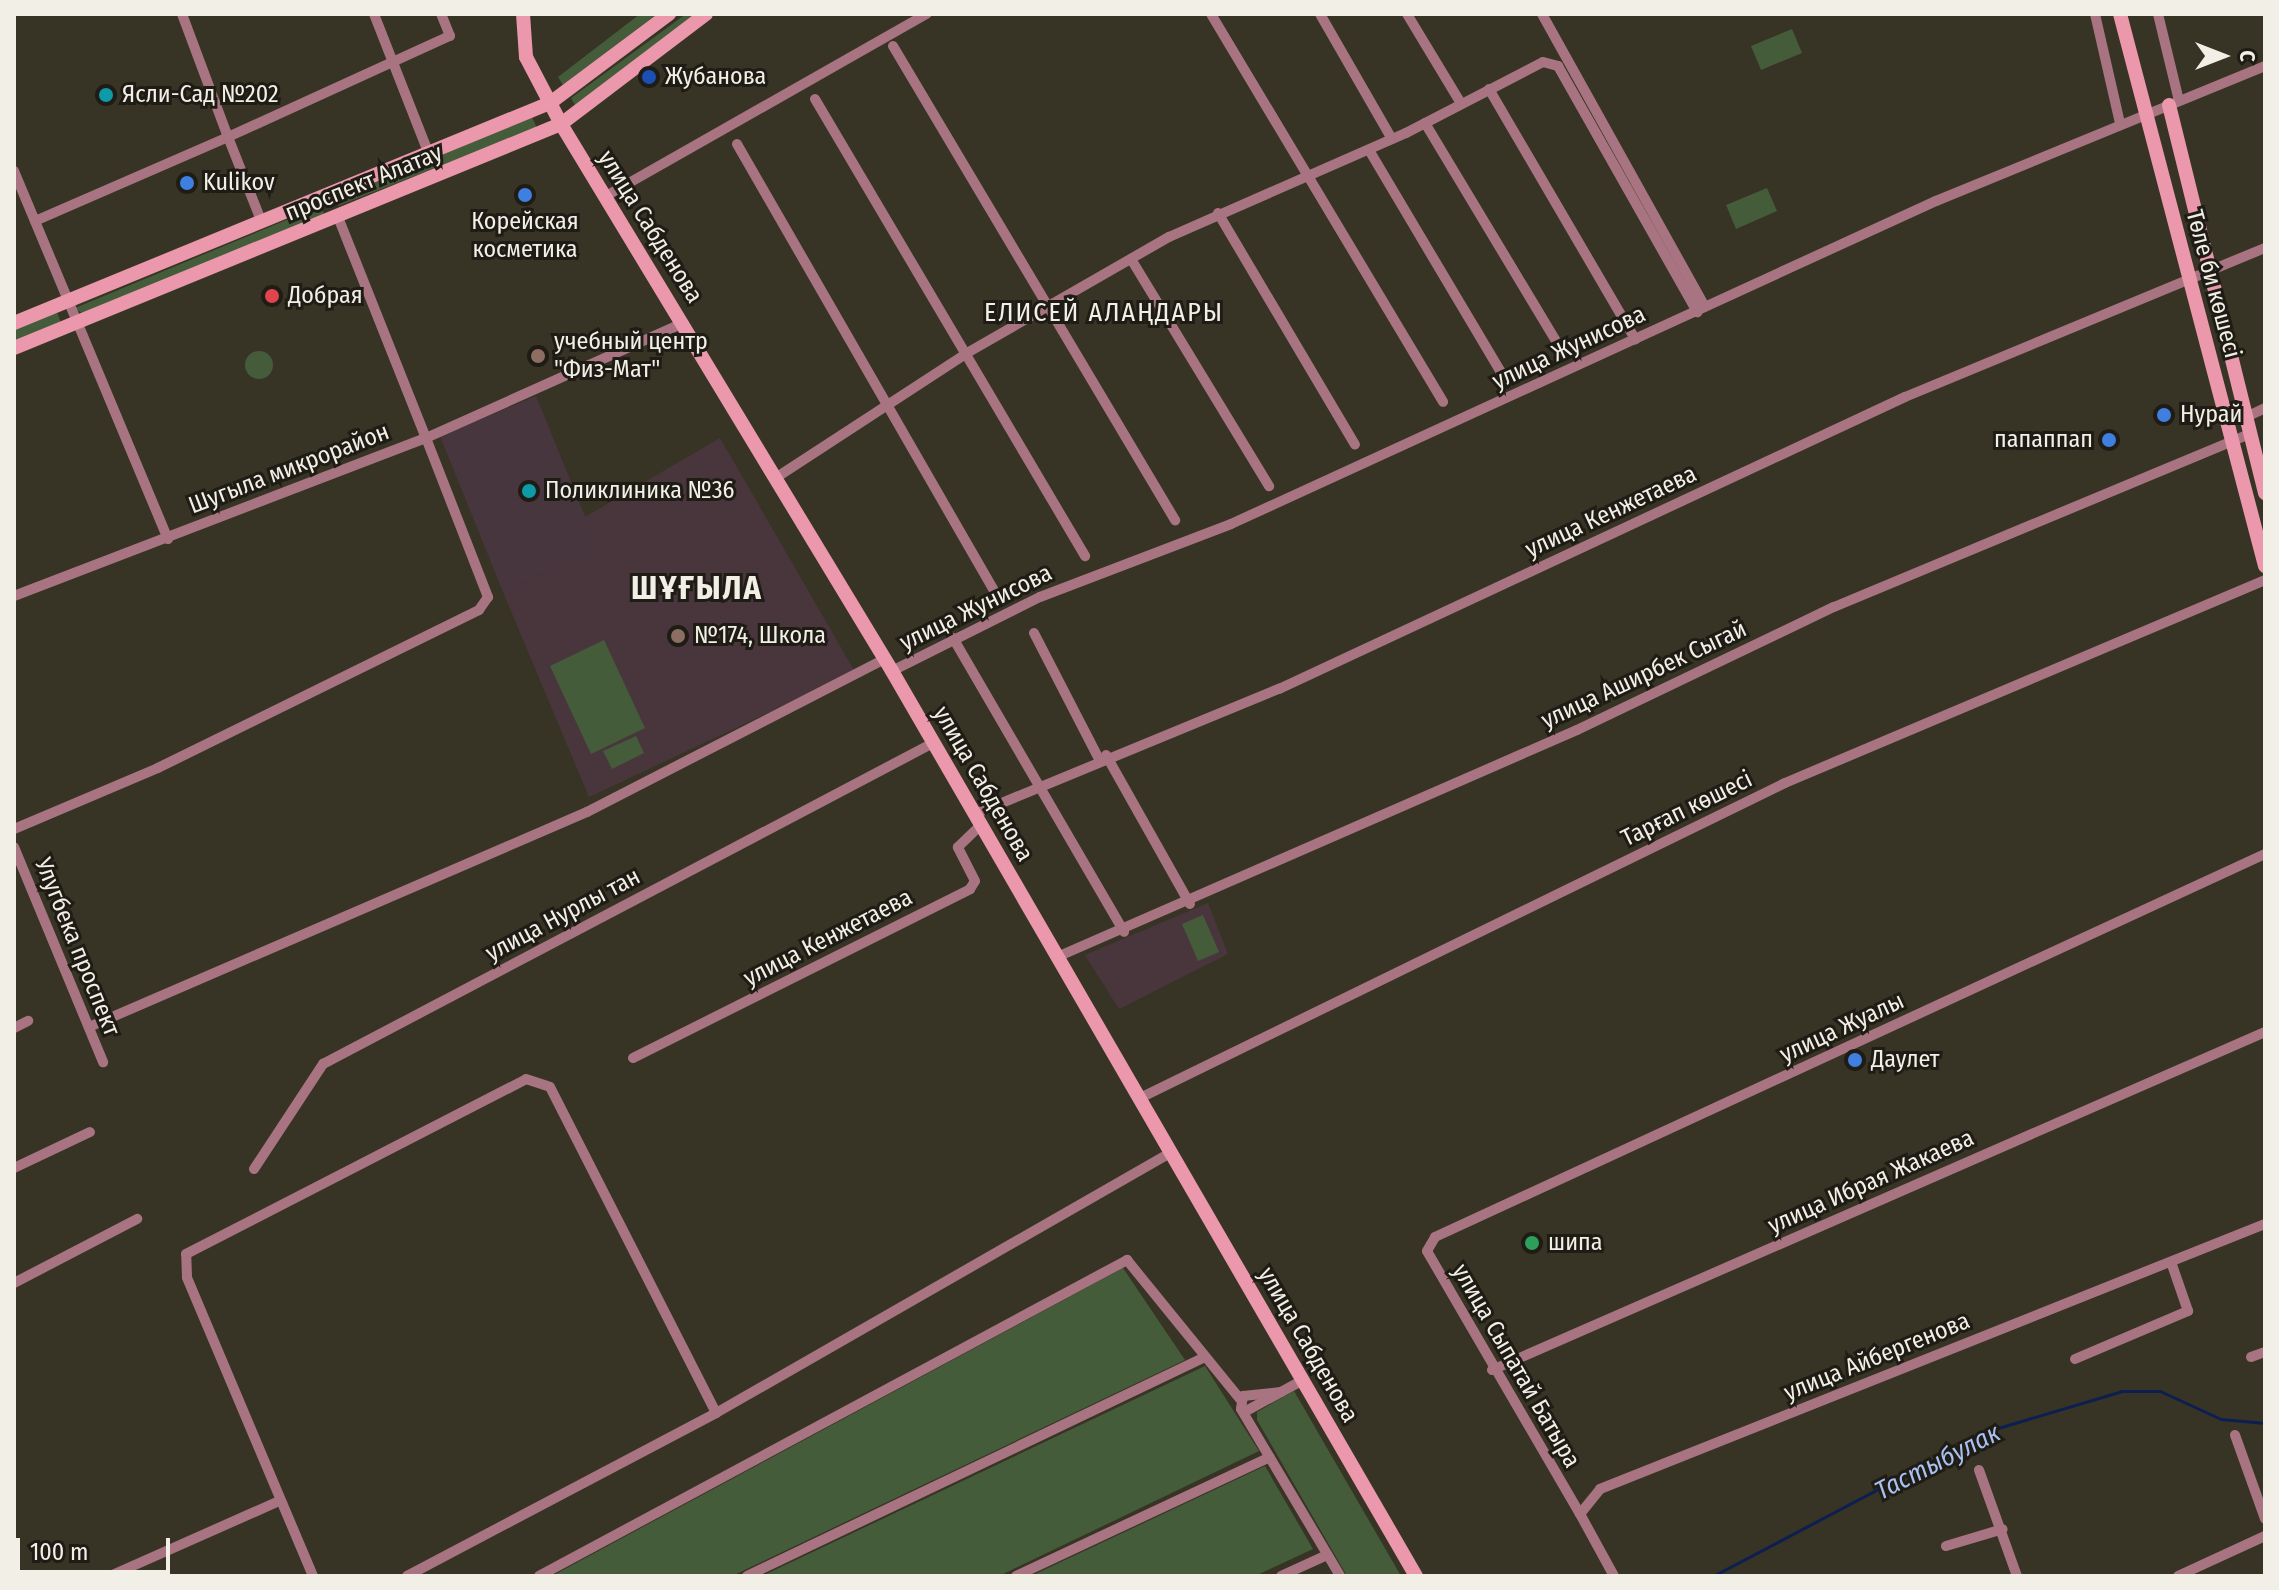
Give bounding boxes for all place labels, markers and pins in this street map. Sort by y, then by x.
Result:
place label: Жубанова [665,63,766,91]
marker: Жубанова [640,68,658,86]
place label: Ясли-Сад №202 [122,81,279,109]
marker: Ясли-Сад №202 [97,86,115,104]
place label: Kulikov [203,169,275,197]
marker: Kulikov [178,174,196,192]
marker: Корейская косметика [516,186,534,204]
place label: Корейская косметика [471,208,579,264]
place label: Добрая [288,282,363,310]
marker: Добрая [263,287,281,305]
place label: учебный центр "Физ-Мат" [554,328,708,384]
marker: учебный центр "Физ-Мат" [529,347,547,365]
place label: Нурай [2180,401,2242,429]
marker: Нурай [2155,406,2173,424]
place label: папаппап [1994,426,2093,454]
marker: папаппап [2100,431,2118,449]
place label: Поликлиника №36 [545,477,734,505]
marker: Поликлиника №36 [520,482,538,500]
place label: №174, Школа [694,622,826,650]
marker: №174, Школа [669,627,687,645]
place label: Даулет [1871,1046,1940,1074]
marker: Даулет [1846,1051,1864,1069]
place label: шипа [1548,1229,1603,1257]
marker: шипа [1523,1234,1541,1252]

